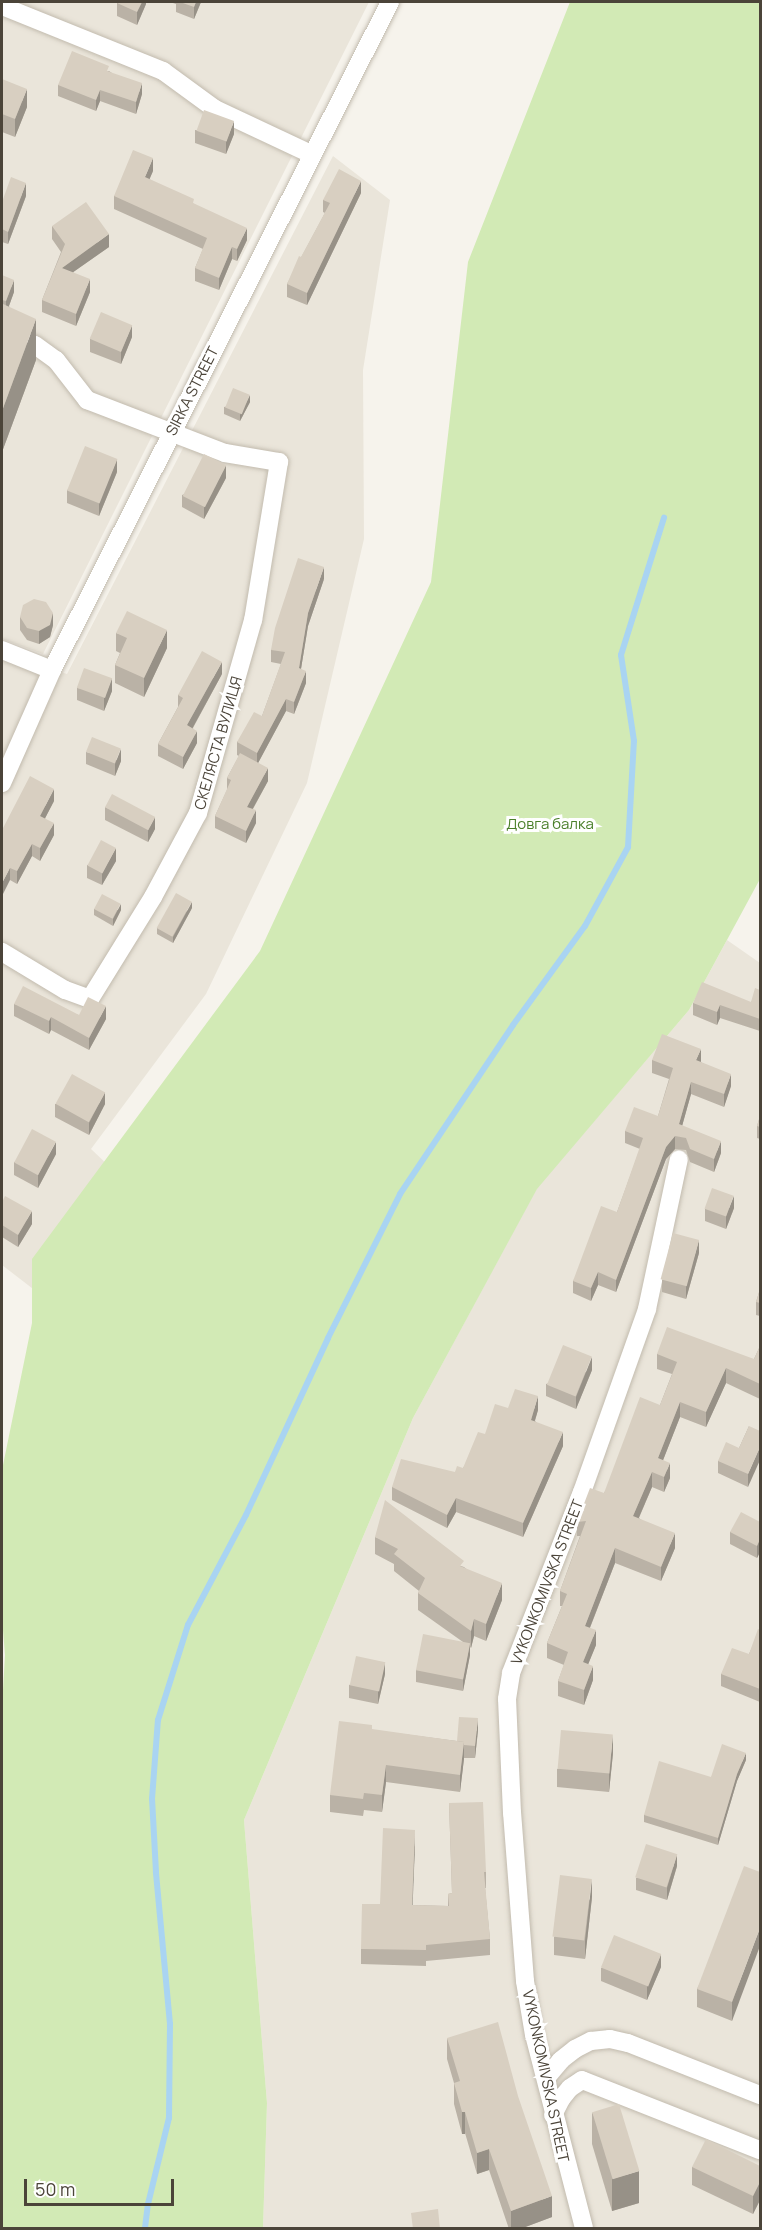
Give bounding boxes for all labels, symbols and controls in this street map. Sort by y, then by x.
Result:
street label: SIRKA STREET [162,344,222,438]
street label: СКЕЛЯСТА ВУЛИЦЯ [190,674,246,812]
park label: Довга балка [506,815,594,833]
street label: VYKONKOMIVSKA STREET [507,1497,587,1667]
street label: VYKONKOMIVSKA STREET [519,1988,573,2164]
scale bar [27,2167,177,2205]
text: 50 m [35,2177,75,2201]

